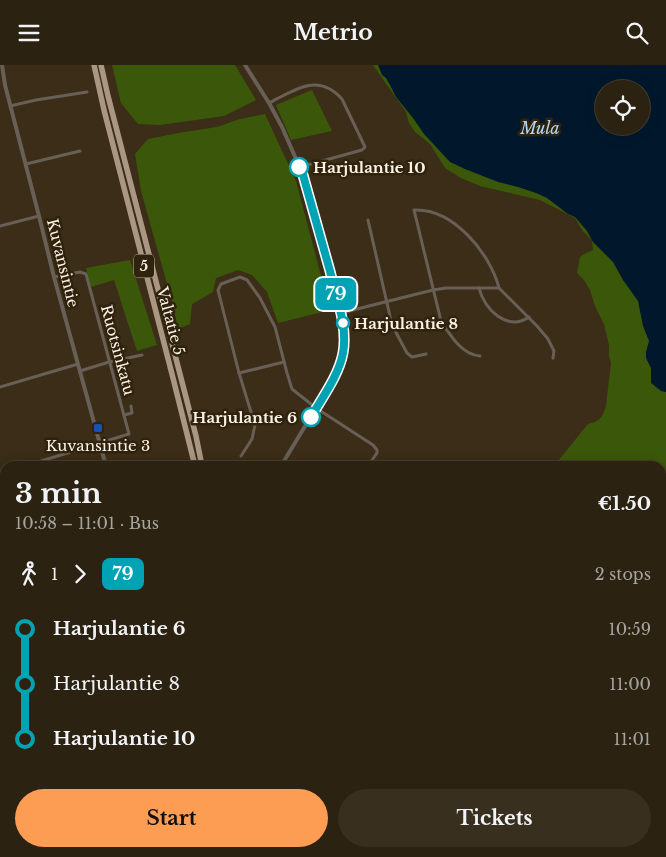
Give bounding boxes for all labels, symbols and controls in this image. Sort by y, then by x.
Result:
icon: menu [15,19,43,47]
text: Metrio [293,19,373,46]
icon: search [623,19,651,47]
map controls [595,80,650,135]
button: locate [595,80,650,135]
water label: Mula [519,118,560,138]
marker: Harjulantie 10 [289,157,309,177]
place label: Harjulantie 10 [313,158,425,177]
street label: Kuvansintie [43,217,83,309]
road number: 5 [134,255,154,277]
line badge: 79 [314,278,358,310]
text: 79 [325,283,347,305]
street label: Valtatie 5 [153,284,189,357]
street label: Ruotsinkatu [97,303,139,397]
place label: Harjulantie 8 [354,314,458,333]
marker: Harjulantie 8 [336,316,350,330]
marker: Harjulantie 6 [301,407,321,427]
place label: Harjulantie 6 [192,408,297,427]
marker: Kuvansintie 3 [92,422,104,434]
place label: Kuvansintie 3 [46,436,150,455]
text: 3 min [15,476,102,511]
text: €1.50 [598,492,651,515]
text: 10:58 – 11:01 · Bus [15,513,159,533]
icon: walk [15,560,43,588]
icon: forward [66,560,94,588]
text: 79 [112,563,134,585]
text: 1 [51,564,58,584]
text: 2 stops [595,564,651,584]
text: Harjulantie 6 [53,617,186,640]
text: 10:59 [609,619,651,639]
text: Harjulantie 8 [53,672,180,695]
text: 11:00 [609,674,651,694]
text: Harjulantie 10 [53,727,195,750]
text: 11:01 [614,729,651,749]
button: Start [15,789,328,847]
button: Tickets [338,789,651,847]

